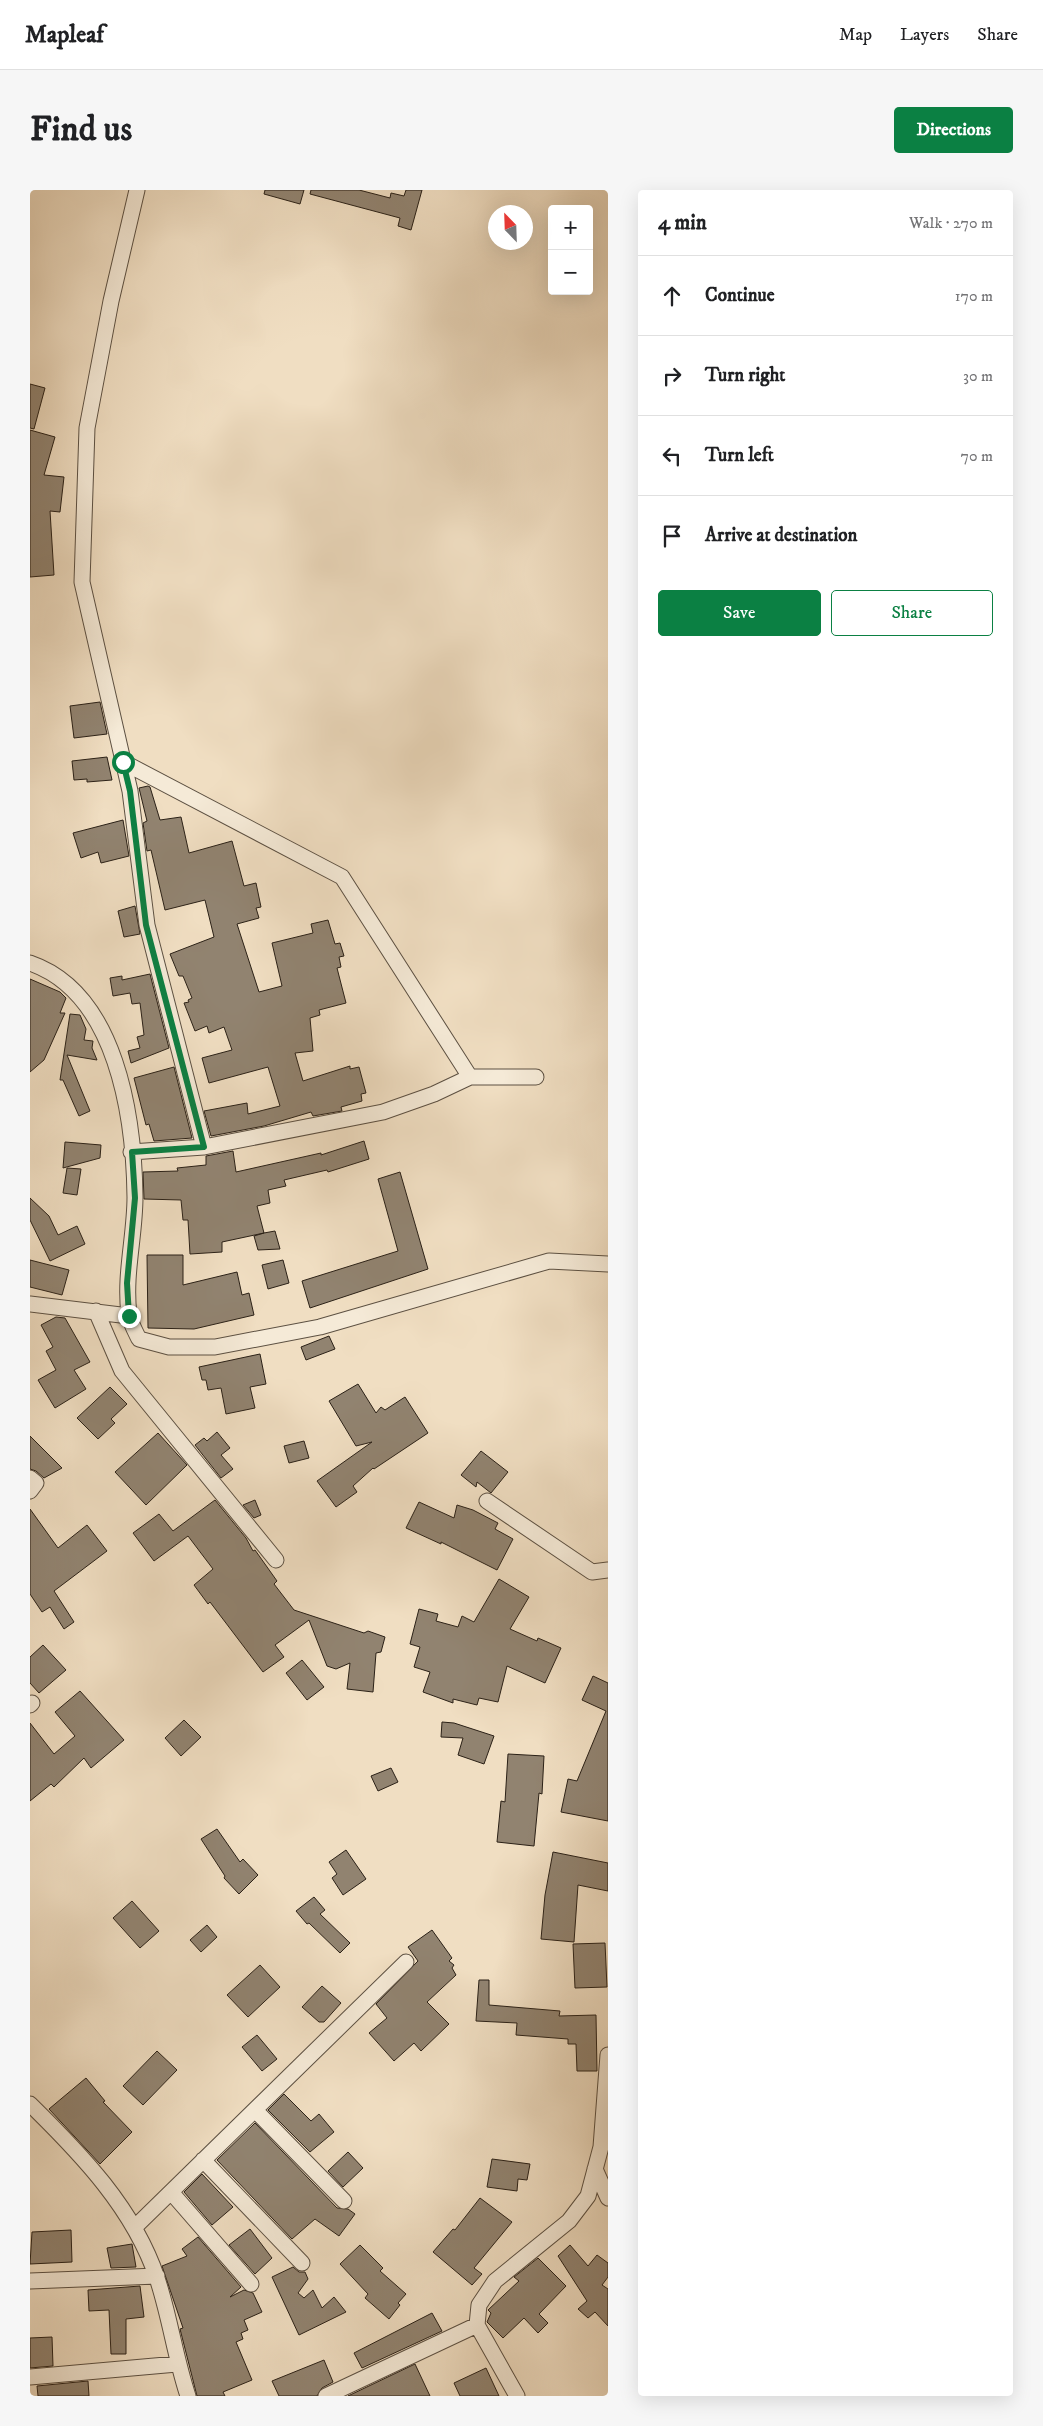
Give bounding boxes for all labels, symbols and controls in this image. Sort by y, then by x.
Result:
text: Mapleaf [25,20,104,50]
text: Map [839,24,872,46]
text: Layers [900,24,949,46]
text: Share [977,24,1018,46]
button: Directions [894,107,1013,153]
text: Find us [30,108,132,152]
north arrow [488,205,533,250]
map controls [548,205,593,295]
button: + [548,205,593,250]
text: 4 min [658,210,707,236]
text: Walk · 270 m [909,213,993,233]
button: − [548,250,593,295]
icon: ahead [658,282,686,310]
text: Continue [705,284,775,307]
text: 170 m [955,286,993,306]
icon: right [658,362,686,390]
text: Turn right [705,364,785,387]
text: 30 m [963,366,993,386]
icon: left [658,442,686,470]
text: Turn left [705,444,774,467]
text: 70 m [961,446,993,466]
icon: arrive [658,522,686,550]
text: Arrive at destination [705,524,857,547]
button: Save [658,590,821,636]
button: Share [831,590,993,636]
route start [112,751,135,774]
route end [118,1305,141,1328]

